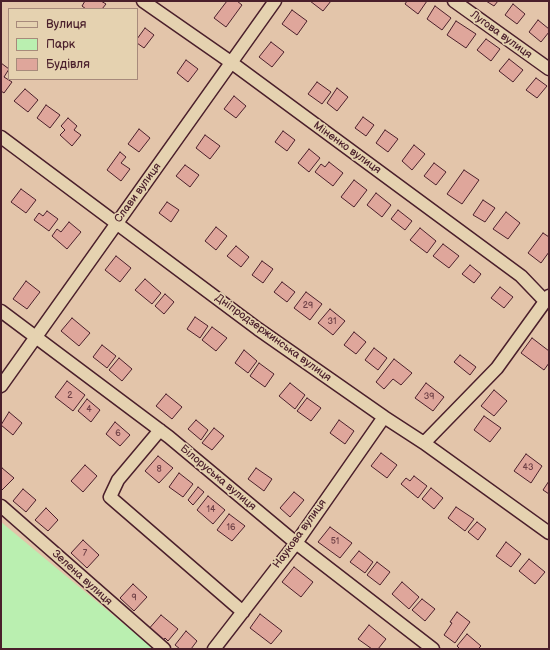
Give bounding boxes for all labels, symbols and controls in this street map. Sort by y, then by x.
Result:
legend [8,8,138,80]
street label: Лугова вулиця [468,8,534,62]
text: Вулиця [46,17,86,32]
text: Парк [46,37,75,52]
text: Будівля [46,57,90,72]
street label: Міненко вулиця [310,119,384,177]
street label: Слави вулиця [112,160,164,226]
street label: Дніпродзержинська вулиця [212,291,334,385]
house number: 29 [303,301,313,311]
house number: 31 [327,317,337,327]
house number: 2 [67,391,73,401]
house number: 39 [424,392,434,402]
house number: 4 [86,405,92,415]
house number: 6 [115,429,121,439]
street label: Білоруська вулиця [177,442,259,514]
house number: 43 [522,463,534,473]
house number: 8 [156,465,162,475]
street label: Наукова вулиця [271,497,329,571]
house number: 14 [207,505,215,515]
house number: 16 [227,523,235,533]
house number: 51 [331,537,339,547]
street label: Зелена вулиця [49,548,115,608]
house number: 7 [83,549,87,559]
house number: 9 [131,593,137,603]

